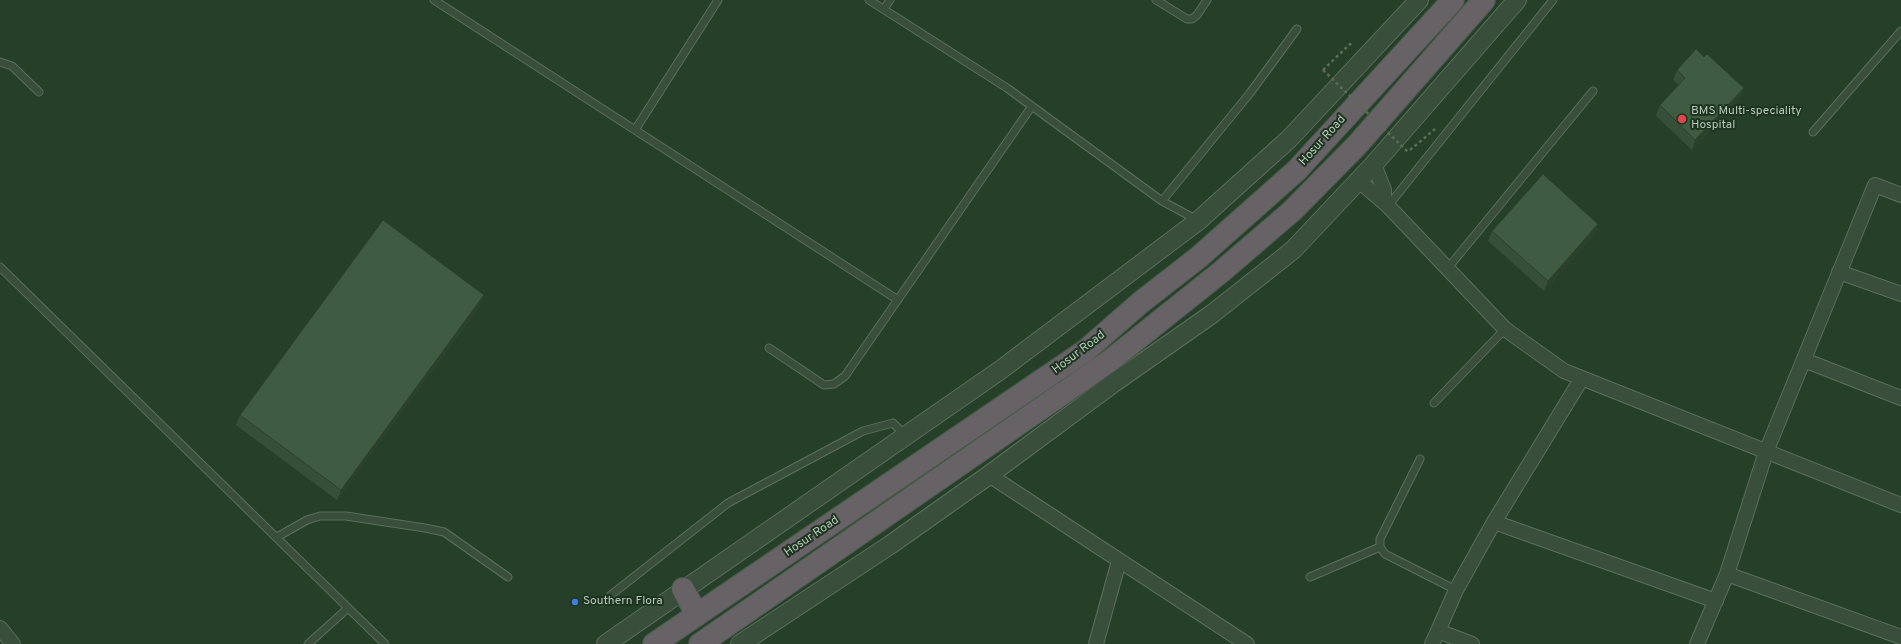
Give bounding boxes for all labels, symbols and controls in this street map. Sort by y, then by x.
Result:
place label: BMS Multi-speciality Hospital [1691,105,1802,133]
street label: Hosur Road [1297,113,1349,169]
marker: BMS Multi-speciality Hospital [1676,113,1688,125]
street label: Hosur Road [1050,328,1108,378]
street label: Hosur Road [782,514,842,560]
place label: Southern Flora [583,595,663,609]
marker: Southern Flora [570,597,580,607]

